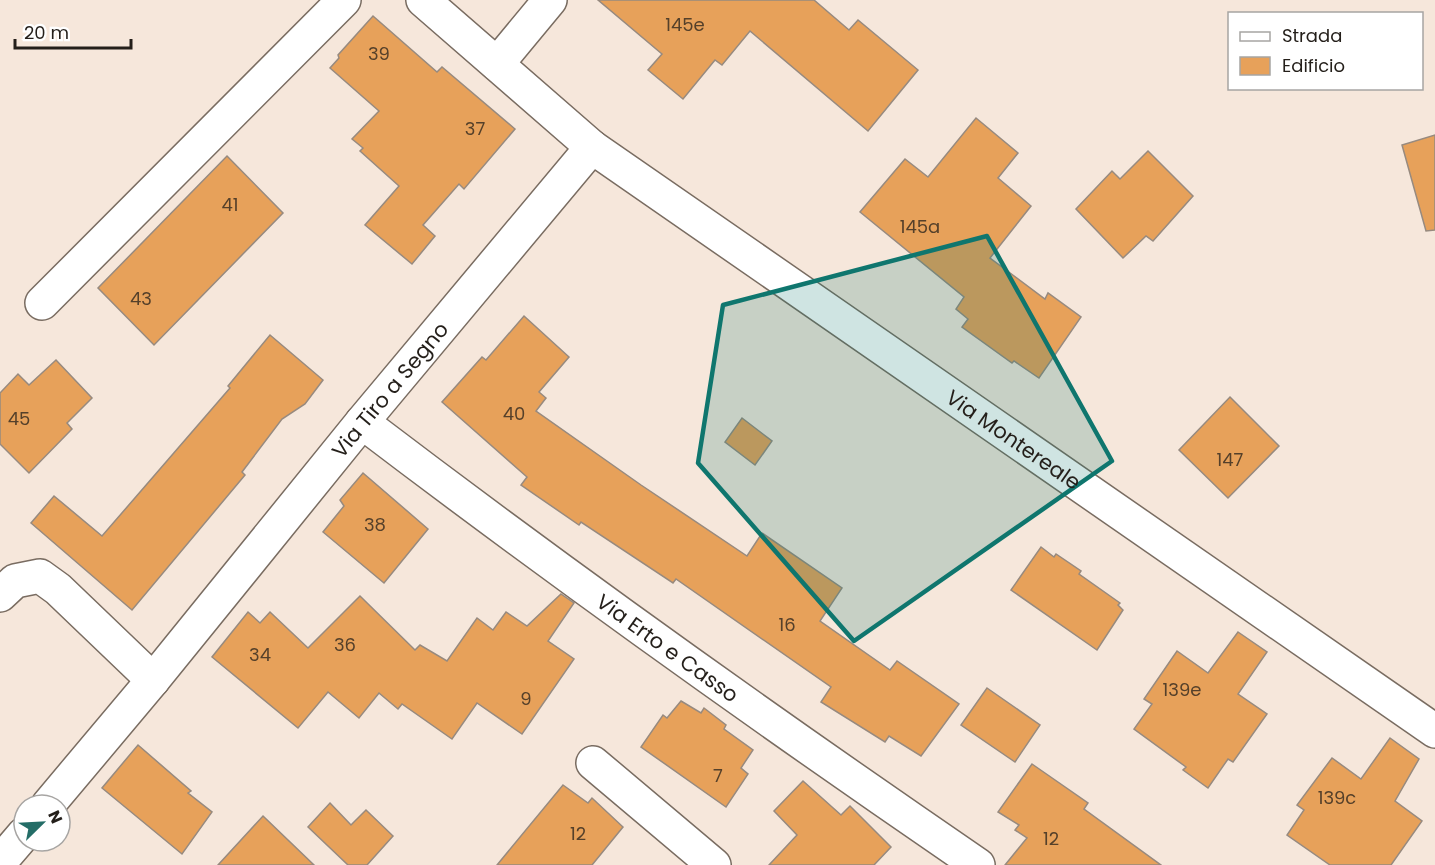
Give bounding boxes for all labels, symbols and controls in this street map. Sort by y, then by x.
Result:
scale bar [15,12,130,50]
house number: 145e [665,12,705,37]
legend [1228,12,1423,90]
text: 20 m [24,20,69,45]
text: Strada [1282,23,1342,48]
house number: 39 [368,41,390,66]
text: Edificio [1282,53,1345,78]
house number: 37 [465,116,485,141]
house number: 41 [221,192,239,217]
house number: 145a [900,214,940,239]
house number: 43 [130,286,152,311]
street label: Via Tiro a Segno [324,315,455,464]
street label: Via Montereale [940,382,1087,496]
house number: 40 [503,401,525,426]
house number: 45 [8,406,30,431]
house number: 147 [1217,447,1244,472]
house number: 38 [364,512,386,537]
street label: Via Erto e Casso [591,587,745,709]
house number: 16 [778,612,796,637]
house number: 36 [334,632,356,657]
house number: 34 [249,642,271,667]
house number: 139e [1163,677,1201,702]
house number: 9 [520,686,532,711]
house number: 7 [713,763,723,788]
house number: 139c [1318,785,1356,810]
north arrow [12,793,72,853]
text: N [42,807,68,827]
house number: 12 [570,821,586,846]
house number: 12 [1043,826,1059,851]

